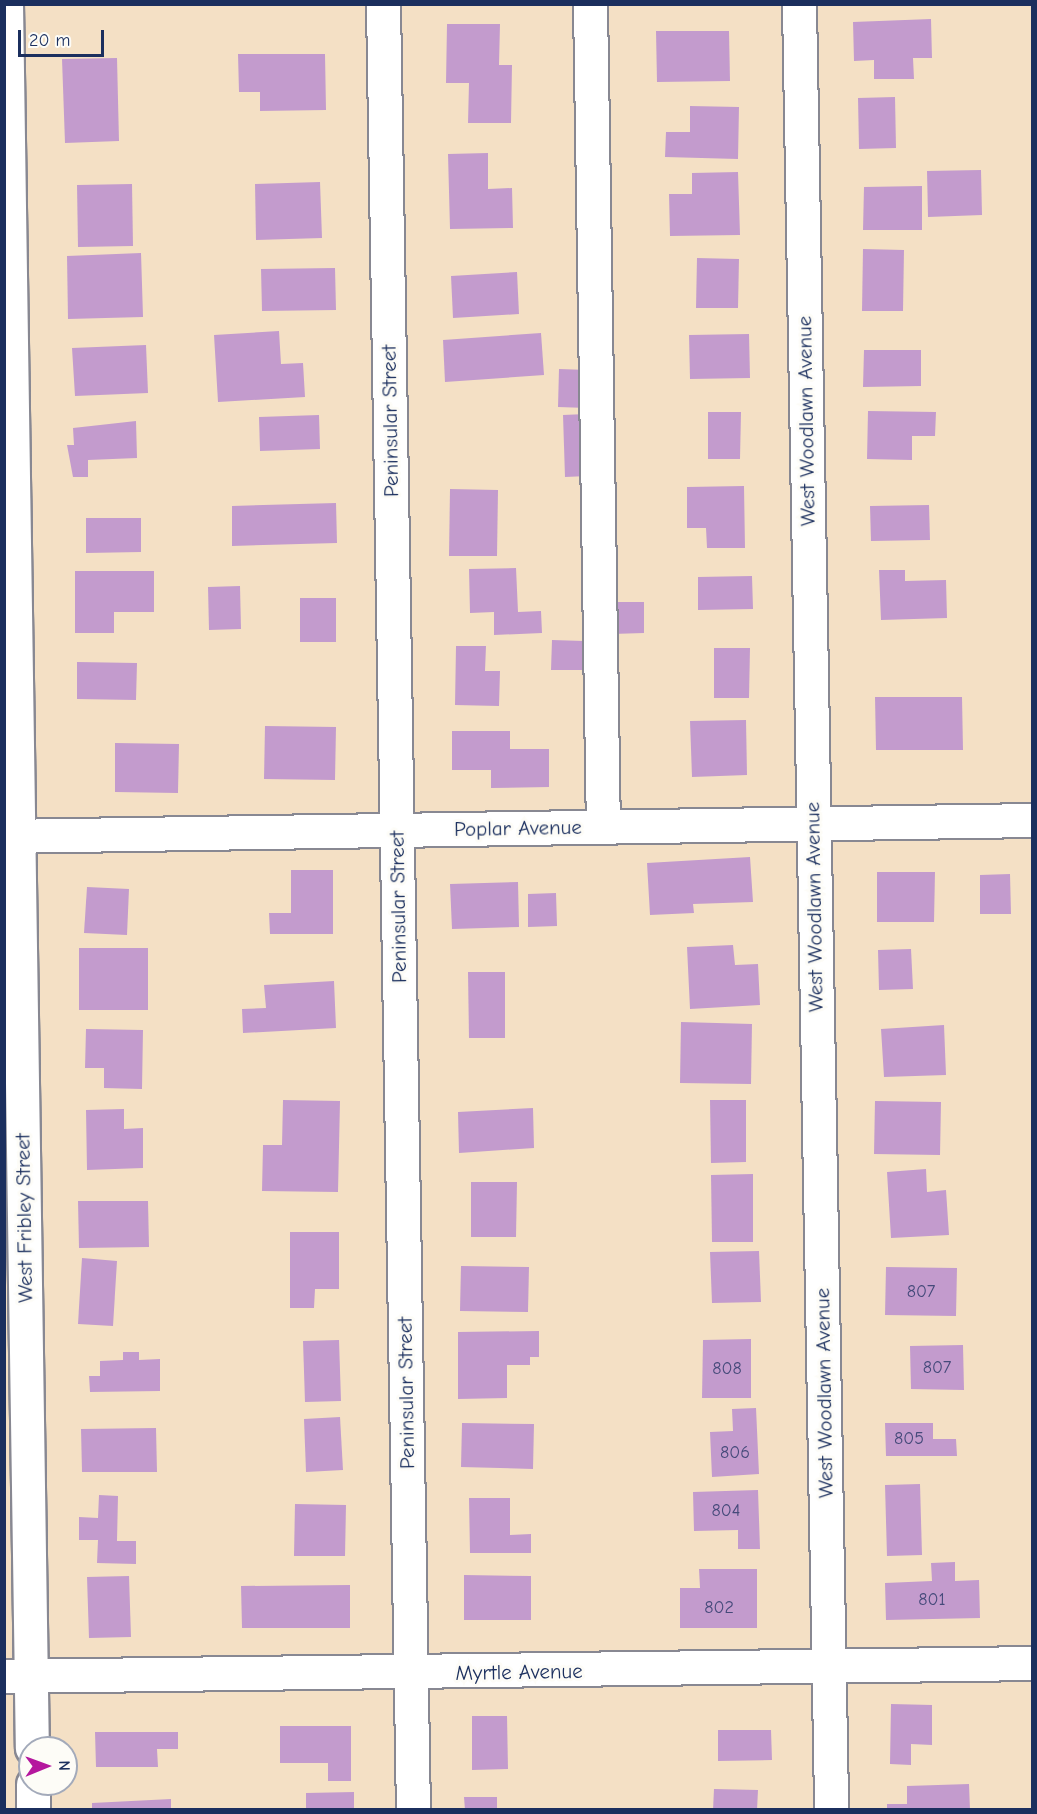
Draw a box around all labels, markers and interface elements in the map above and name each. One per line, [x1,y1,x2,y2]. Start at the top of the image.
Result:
scale bar [21,18,106,56]
text: 20 m [29,30,70,51]
street label: West Woodlawn Avenue [792,316,820,526]
street label: Peninsular Street [376,345,404,497]
street label: West Woodlawn Avenue [800,802,828,1012]
street label: Poplar Avenue [454,814,582,842]
street label: Peninsular Street [384,831,412,983]
street label: West Fribley Street [10,1133,38,1303]
house number: 807 [907,1281,935,1303]
street label: West Woodlawn Avenue [810,1288,838,1498]
street label: Peninsular Street [392,1317,420,1469]
house number: 807 [923,1357,951,1379]
house number: 808 [712,1358,742,1380]
house number: 805 [894,1428,924,1450]
house number: 806 [720,1442,750,1464]
house number: 804 [712,1500,740,1522]
house number: 801 [918,1589,946,1611]
house number: 802 [704,1597,734,1619]
street label: Myrtle Avenue [455,1658,583,1686]
north arrow [18,1736,78,1796]
text: N [55,1760,73,1771]

